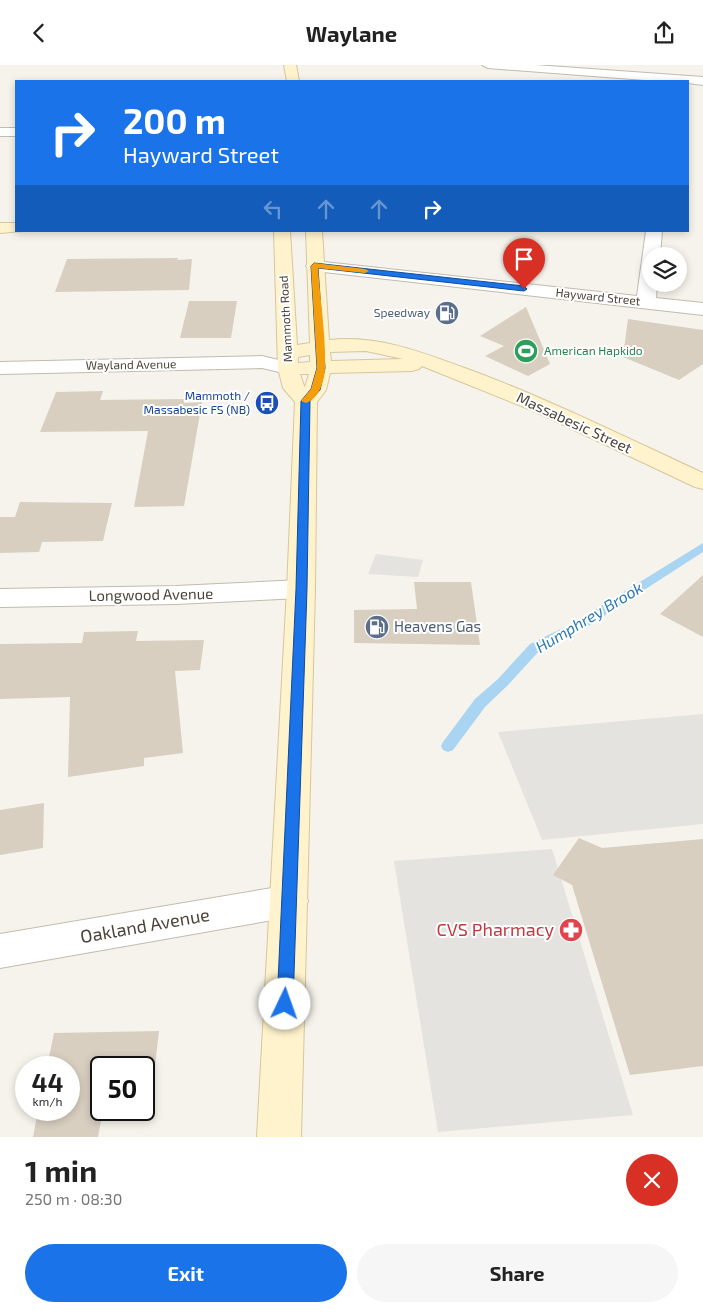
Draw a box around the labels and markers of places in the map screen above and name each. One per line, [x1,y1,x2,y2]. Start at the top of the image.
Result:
pin [503,238,545,289]
fuel station icon: Speedway [434,300,460,326]
place label: Speedway [374,305,431,319]
sports icon: American Hapkido [513,338,539,364]
place label: American Hapkido [544,343,643,357]
place label: Mammoth / Massabesic FS (NB) [144,388,250,416]
bus stop icon: Mammoth / Massabesic FS (NB) [254,390,280,416]
fuel station icon: Heavens Gas [364,614,390,640]
place label: Heavens Gas [394,617,481,635]
pharmacy icon: CVS Pharmacy [558,917,584,943]
place label: CVS Pharmacy [437,918,554,940]

